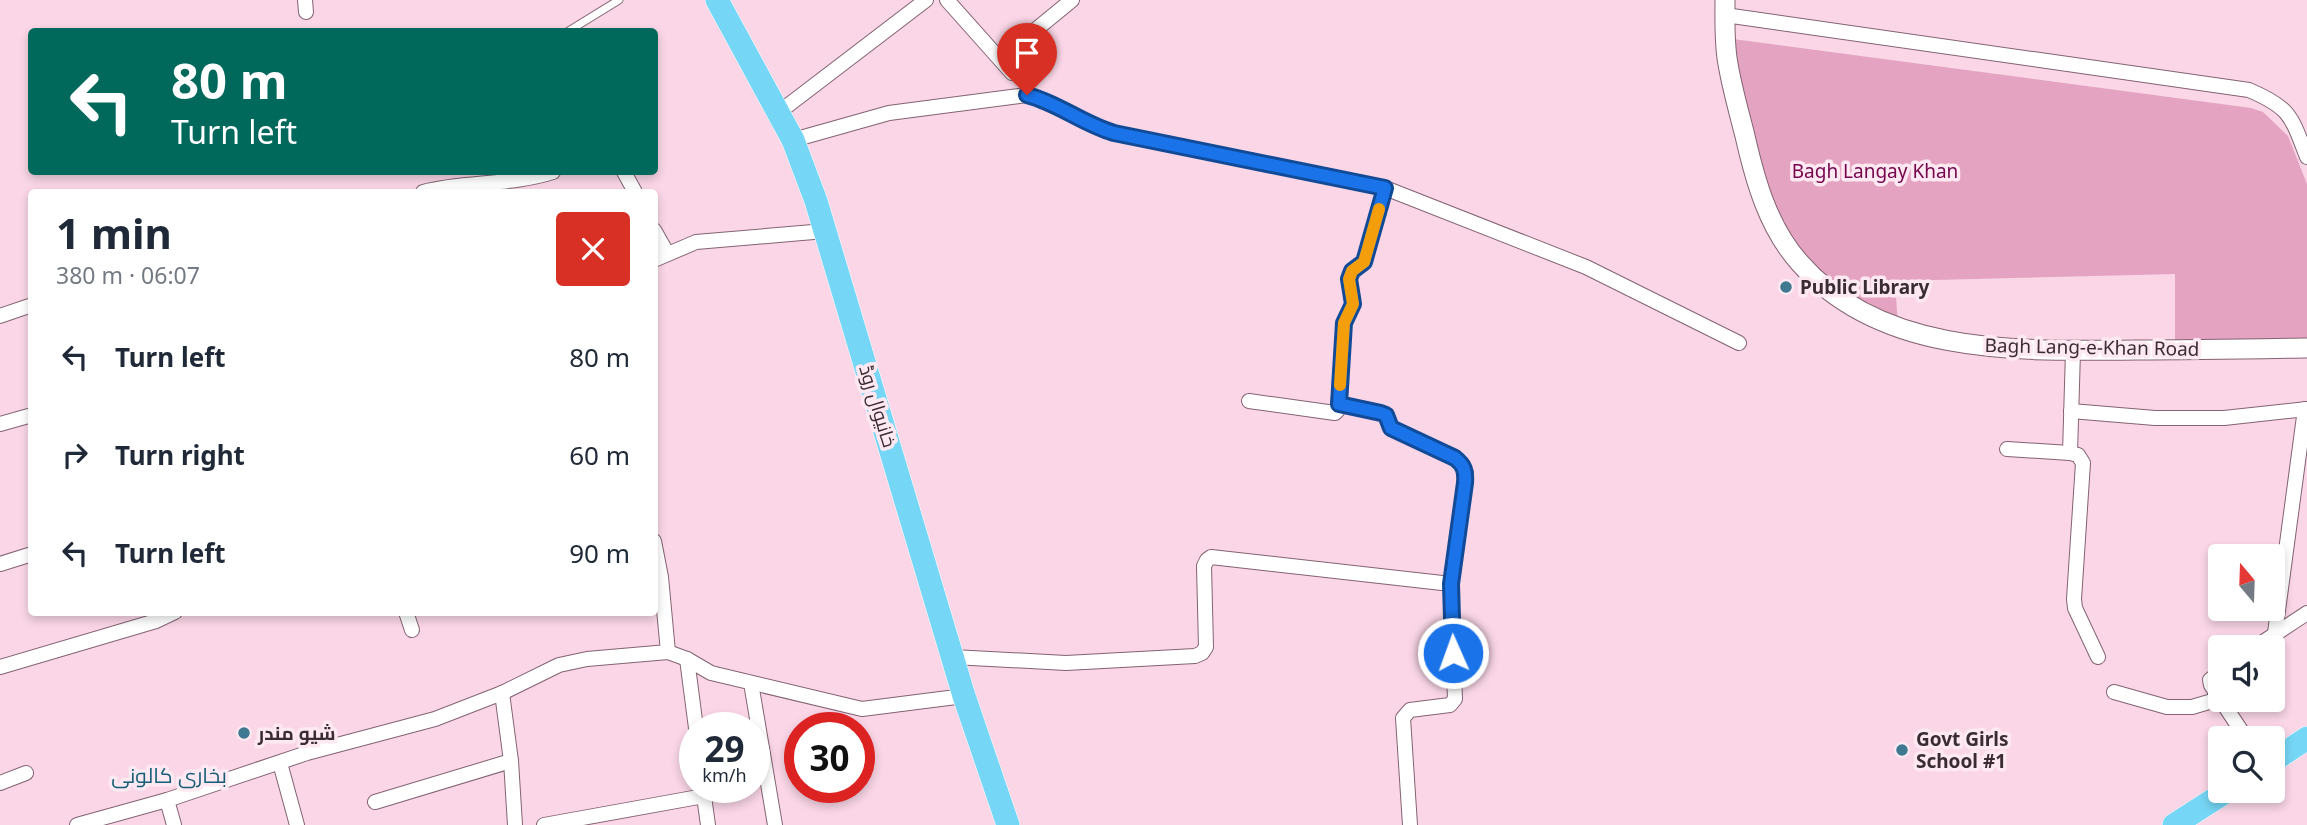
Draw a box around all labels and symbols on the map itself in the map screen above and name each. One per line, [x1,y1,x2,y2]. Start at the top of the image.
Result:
pin [997,23,1057,95]
park label: Bagh Langay Khan [1792,158,1958,184]
place label: Public Library [1800,274,1930,300]
marker: Public Library [1778,279,1794,295]
street label: Bagh Lang-e-Khan Road [1984,332,2200,362]
street label: خانیوال روڈ [853,362,903,450]
north arrow [2208,544,2286,621]
position arrow [1416,616,1490,690]
speed limit sign: 30 [784,712,875,803]
place label: شیو مندر [257,720,336,746]
marker: شیو مندر [236,725,252,741]
place label: Govt Girls School #1 [1916,726,2008,774]
marker: Govt Girls School #1 [1894,742,1910,758]
district label: بخاری کالونی [111,761,227,789]

